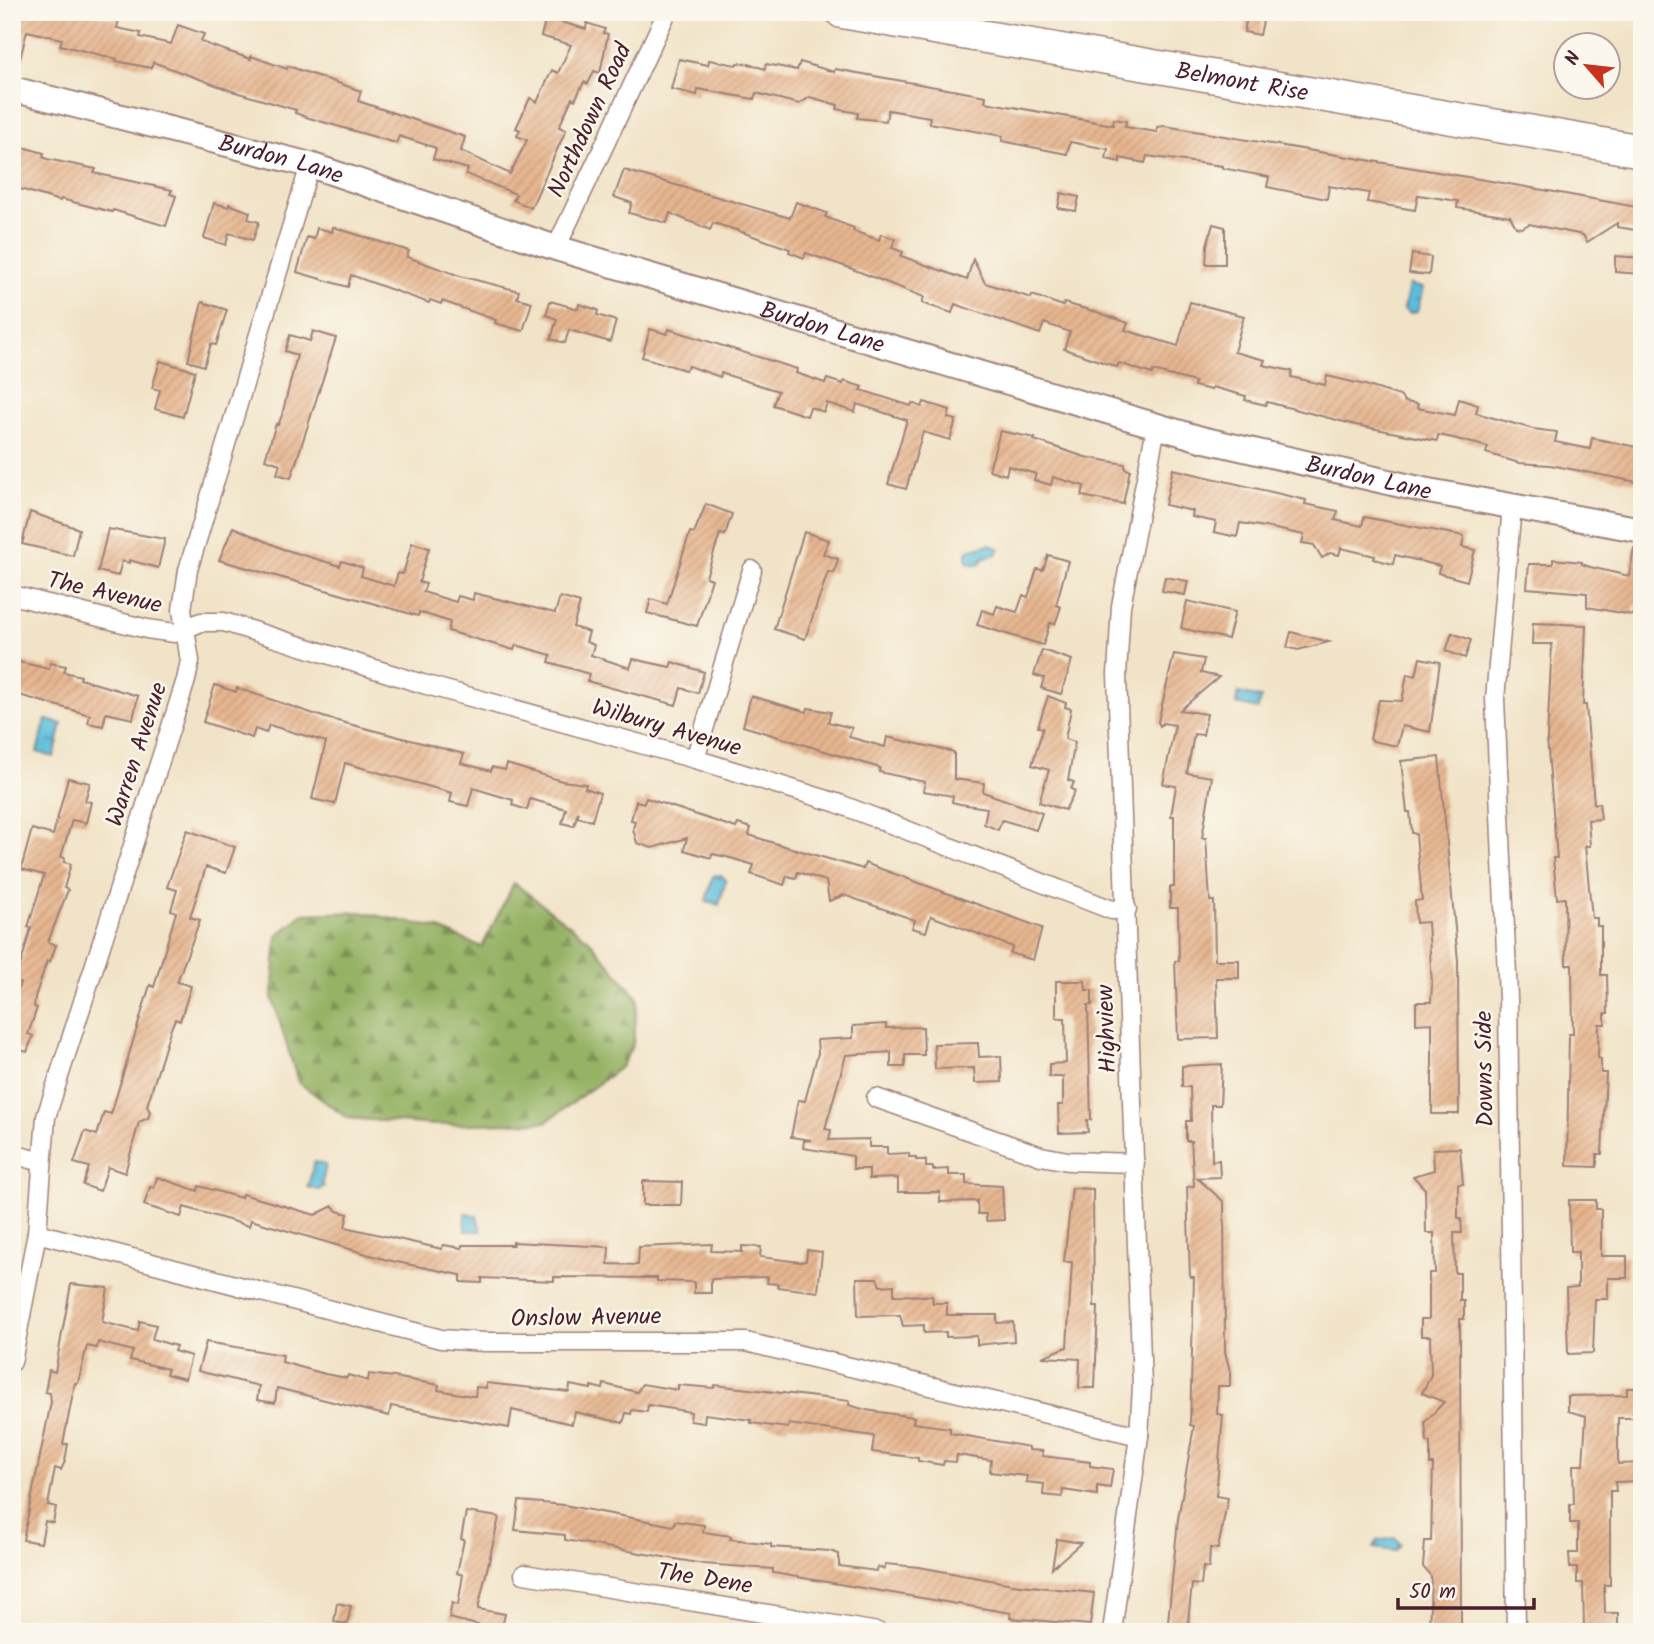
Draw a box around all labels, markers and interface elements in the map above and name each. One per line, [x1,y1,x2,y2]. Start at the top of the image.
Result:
north arrow [1552,32,1622,102]
street label: Northdown Road [537,36,644,204]
text: N [1558,47,1590,71]
street label: Belmont Rise [1172,52,1312,114]
street label: Burdon Lane [214,124,349,196]
street label: Burdon Lane [755,291,889,365]
street label: Burdon Lane [1302,446,1435,512]
street label: The Avenue [43,561,166,626]
street label: Warren Avenue [96,677,179,832]
street label: Wilbury Avenue [587,688,746,768]
street label: Highview [1086,983,1129,1074]
street label: Downs Side [1465,1010,1506,1128]
street label: Onslow Avenue [510,1298,662,1339]
street label: The Dene [654,1553,755,1606]
scale bar [1398,1567,1535,1611]
text: 50 m [1409,1576,1456,1609]

